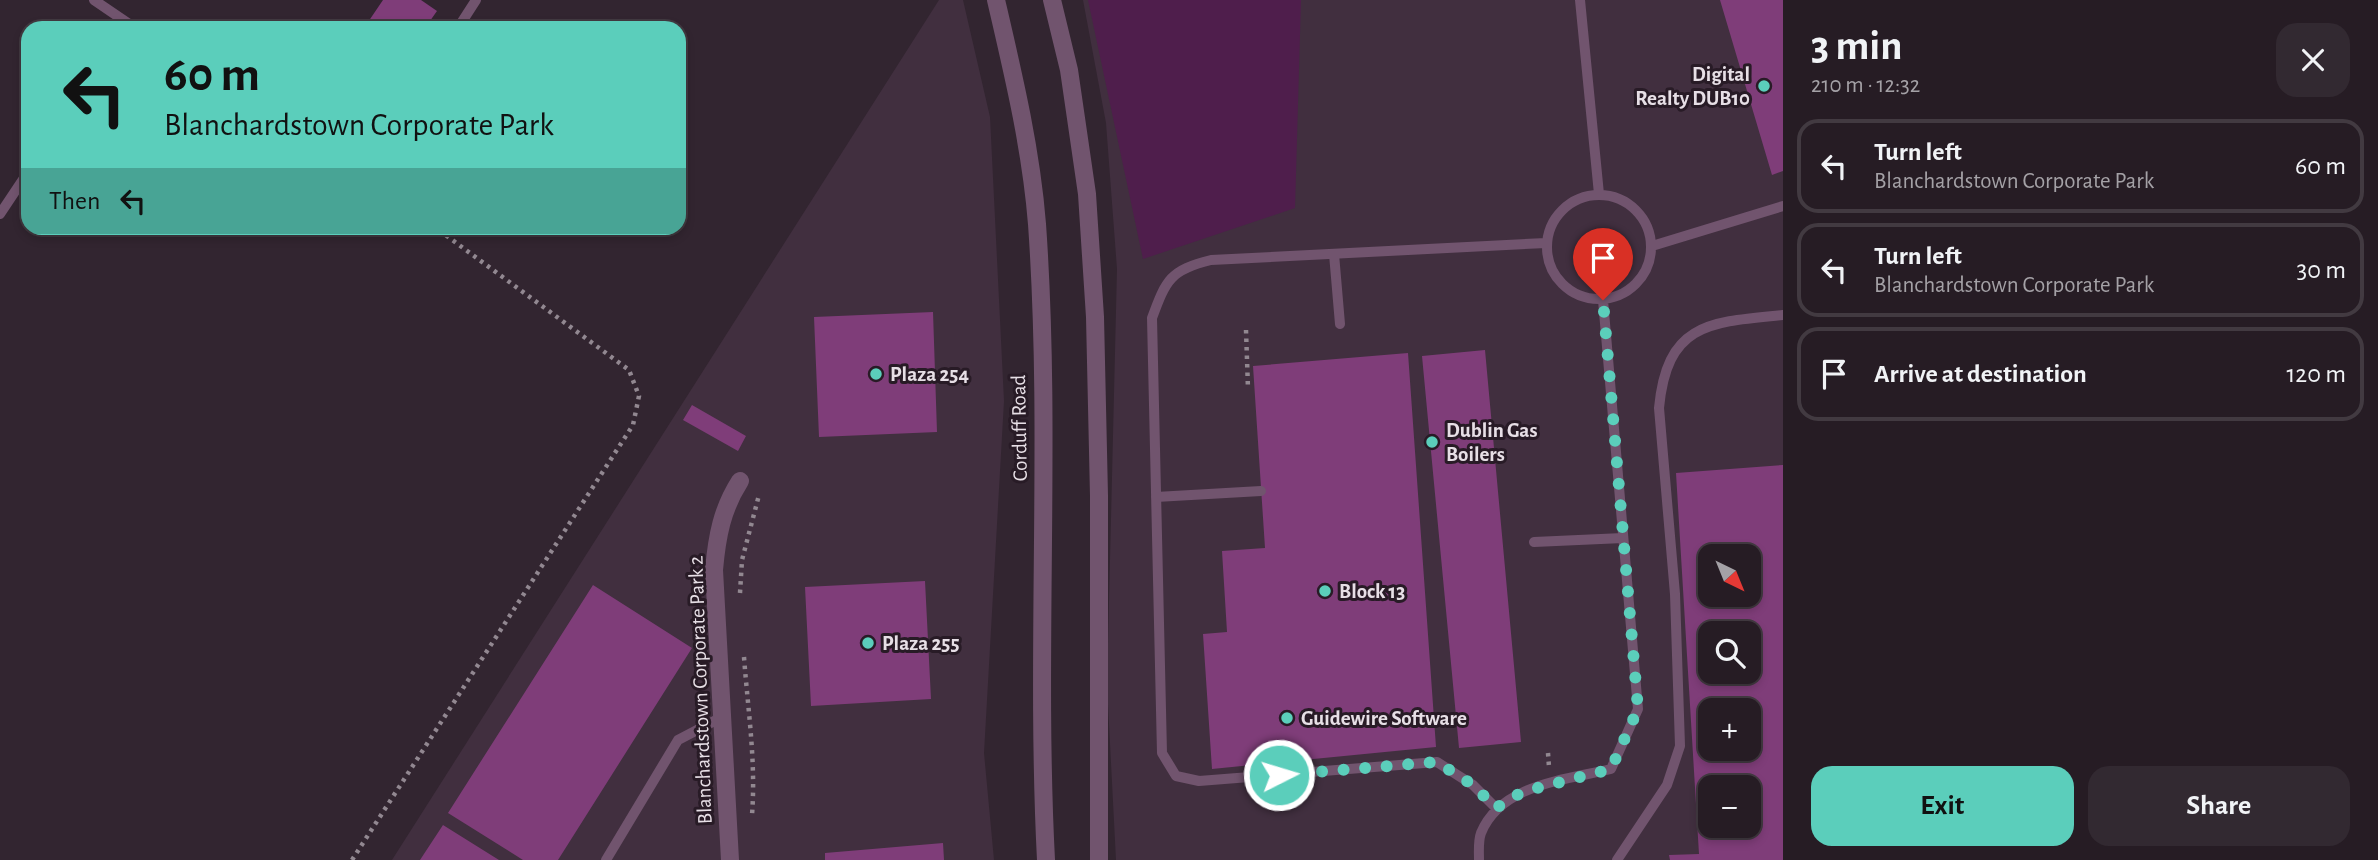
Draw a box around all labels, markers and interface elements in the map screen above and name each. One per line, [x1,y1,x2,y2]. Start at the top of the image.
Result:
button: close [2276,23,2350,97]
text: 3 min [1811,25,1903,67]
icon: left [49,49,140,140]
text: 60 m [164,51,260,100]
place label: Digital Realty DUB10 [1635,64,1750,109]
text: 210 m · 12:32 [1811,74,1920,97]
marker: Digital Realty DUB10 [1756,78,1772,94]
text: Blanchardstown Corporate Park [164,109,554,141]
text: Turn left [1874,139,1962,165]
icon: left [1815,147,1853,185]
text: 60 m [2295,153,2346,179]
text: Blanchardstown Corporate Park [1874,170,2154,193]
icon: left [114,182,152,220]
text: Then [49,188,100,214]
pin [1573,228,1633,300]
icon: arrive [1584,239,1622,277]
text: Turn left [1874,243,1962,269]
icon: left [1815,251,1853,289]
text: 30 m [2296,257,2346,283]
text: Blanchardstown Corporate Park [1874,274,2154,297]
icon: arrive [1815,355,1853,393]
text: Arrive at destination [1874,361,2087,387]
text: 120 m [2286,361,2346,387]
place label: Plaza 254 [890,364,969,385]
marker: Plaza 254 [868,366,884,382]
street label: Corduff Road [1008,374,1031,482]
place label: Dublin Gas Boilers [1446,420,1538,465]
marker: Dublin Gas Boilers [1424,434,1440,450]
north arrow [1698,544,1760,607]
map controls [1698,544,1761,838]
street label: Blanchardstown Corporate Park 2 [685,555,716,825]
place label: Block 13 [1339,581,1405,602]
marker: Block 13 [1317,583,1333,599]
button: search [1698,621,1761,684]
place label: Plaza 255 [882,633,959,654]
marker: Plaza 255 [860,635,876,651]
button: + [1698,698,1761,761]
place label: Guidewire Software [1301,708,1467,729]
marker: Guidewire Software [1279,710,1295,726]
position arrow [1242,738,1316,812]
button: Exit [1811,766,2074,846]
button: Share [2088,766,2350,846]
button: − [1698,775,1761,838]

